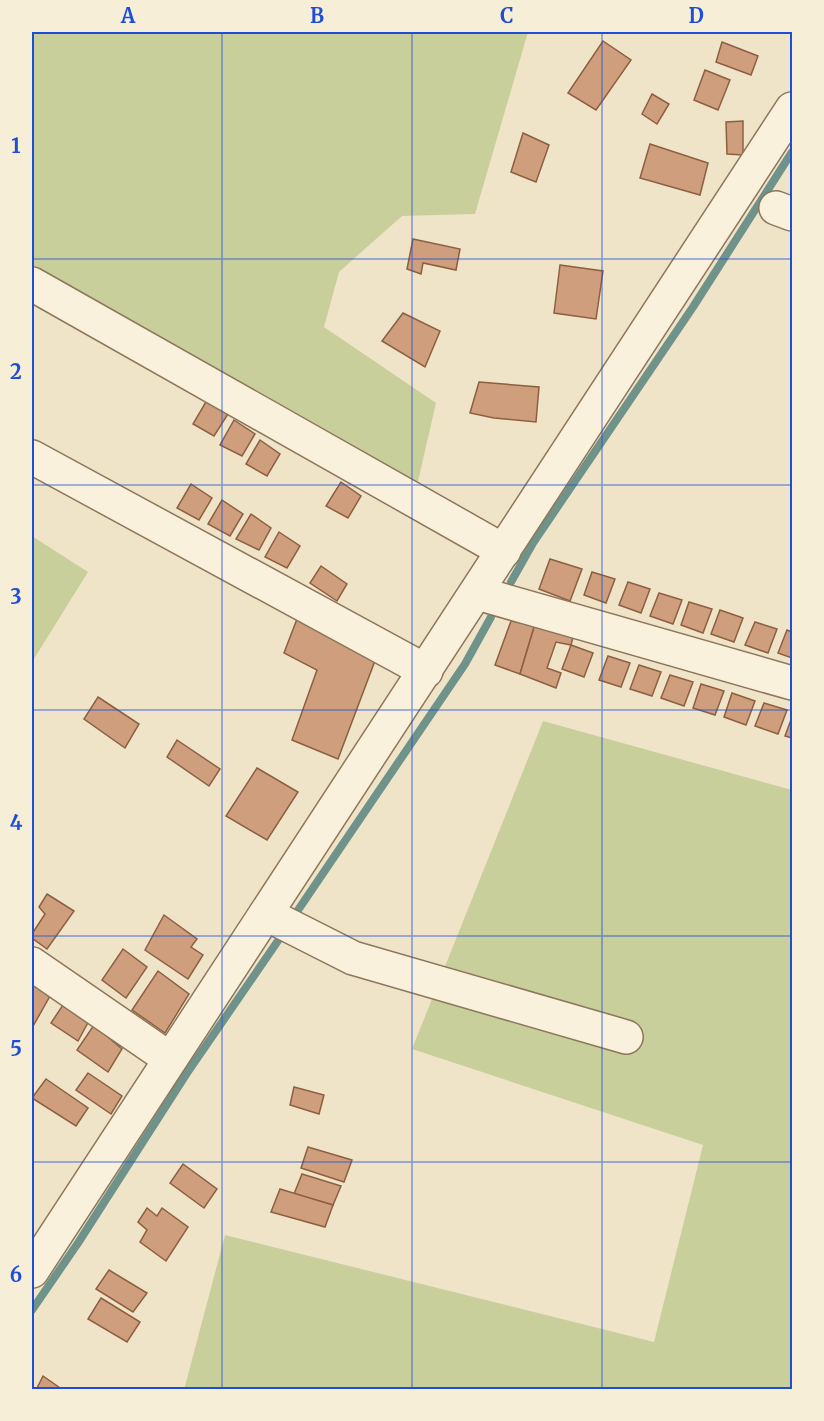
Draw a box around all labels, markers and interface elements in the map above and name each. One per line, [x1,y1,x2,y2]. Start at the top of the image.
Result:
text: A [120,3,136,28]
text: B [310,3,324,28]
text: C [500,3,514,28]
text: D [688,3,704,28]
text: 1 [11,133,21,158]
text: 2 [10,359,22,384]
text: 3 [10,584,22,609]
text: 4 [10,810,23,835]
text: 5 [10,1036,22,1061]
text: 6 [10,1262,22,1287]

